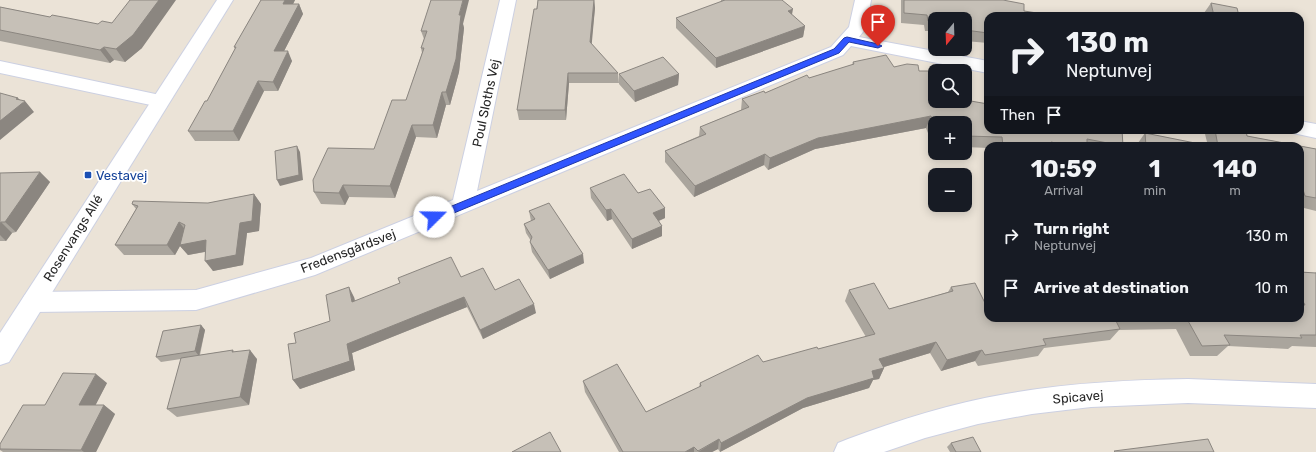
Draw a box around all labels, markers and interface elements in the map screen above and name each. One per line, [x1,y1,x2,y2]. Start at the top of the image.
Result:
pin [861,5,895,46]
icon: arrive [867,11,889,33]
north arrow [928,12,972,56]
map controls [928,12,972,212]
text: 130 m [1066,26,1149,59]
icon: right [1000,28,1052,80]
street label: Poul Sloths Vej [469,58,503,148]
text: Neptunvej [1066,60,1152,82]
button: search [928,64,972,108]
icon: arrive [1043,104,1065,126]
text: Then [1000,106,1035,124]
button: + [928,116,972,160]
text: 10:59 [1031,155,1097,183]
text: 1 [1149,155,1161,183]
text: 140 [1213,155,1257,183]
place label: Vestavej [96,168,147,183]
button: − [928,168,972,212]
marker: Vestavej [83,170,93,180]
text: Arrival [1044,183,1083,198]
text: min [1143,183,1166,198]
text: m [1229,183,1241,198]
street label: Rosenvangs Allé [40,192,106,284]
position arrow [413,196,455,238]
text: Turn right [1034,220,1109,238]
icon: right [1000,225,1022,247]
street label: Fredensgårdsvej [298,226,398,277]
text: 130 m [1246,227,1288,245]
text: Neptunvej [1034,238,1096,253]
icon: arrive [1000,277,1022,299]
text: Arrive at destination [1034,279,1189,297]
text: 10 m [1255,279,1288,297]
street label: Spicavej [1052,387,1104,407]

